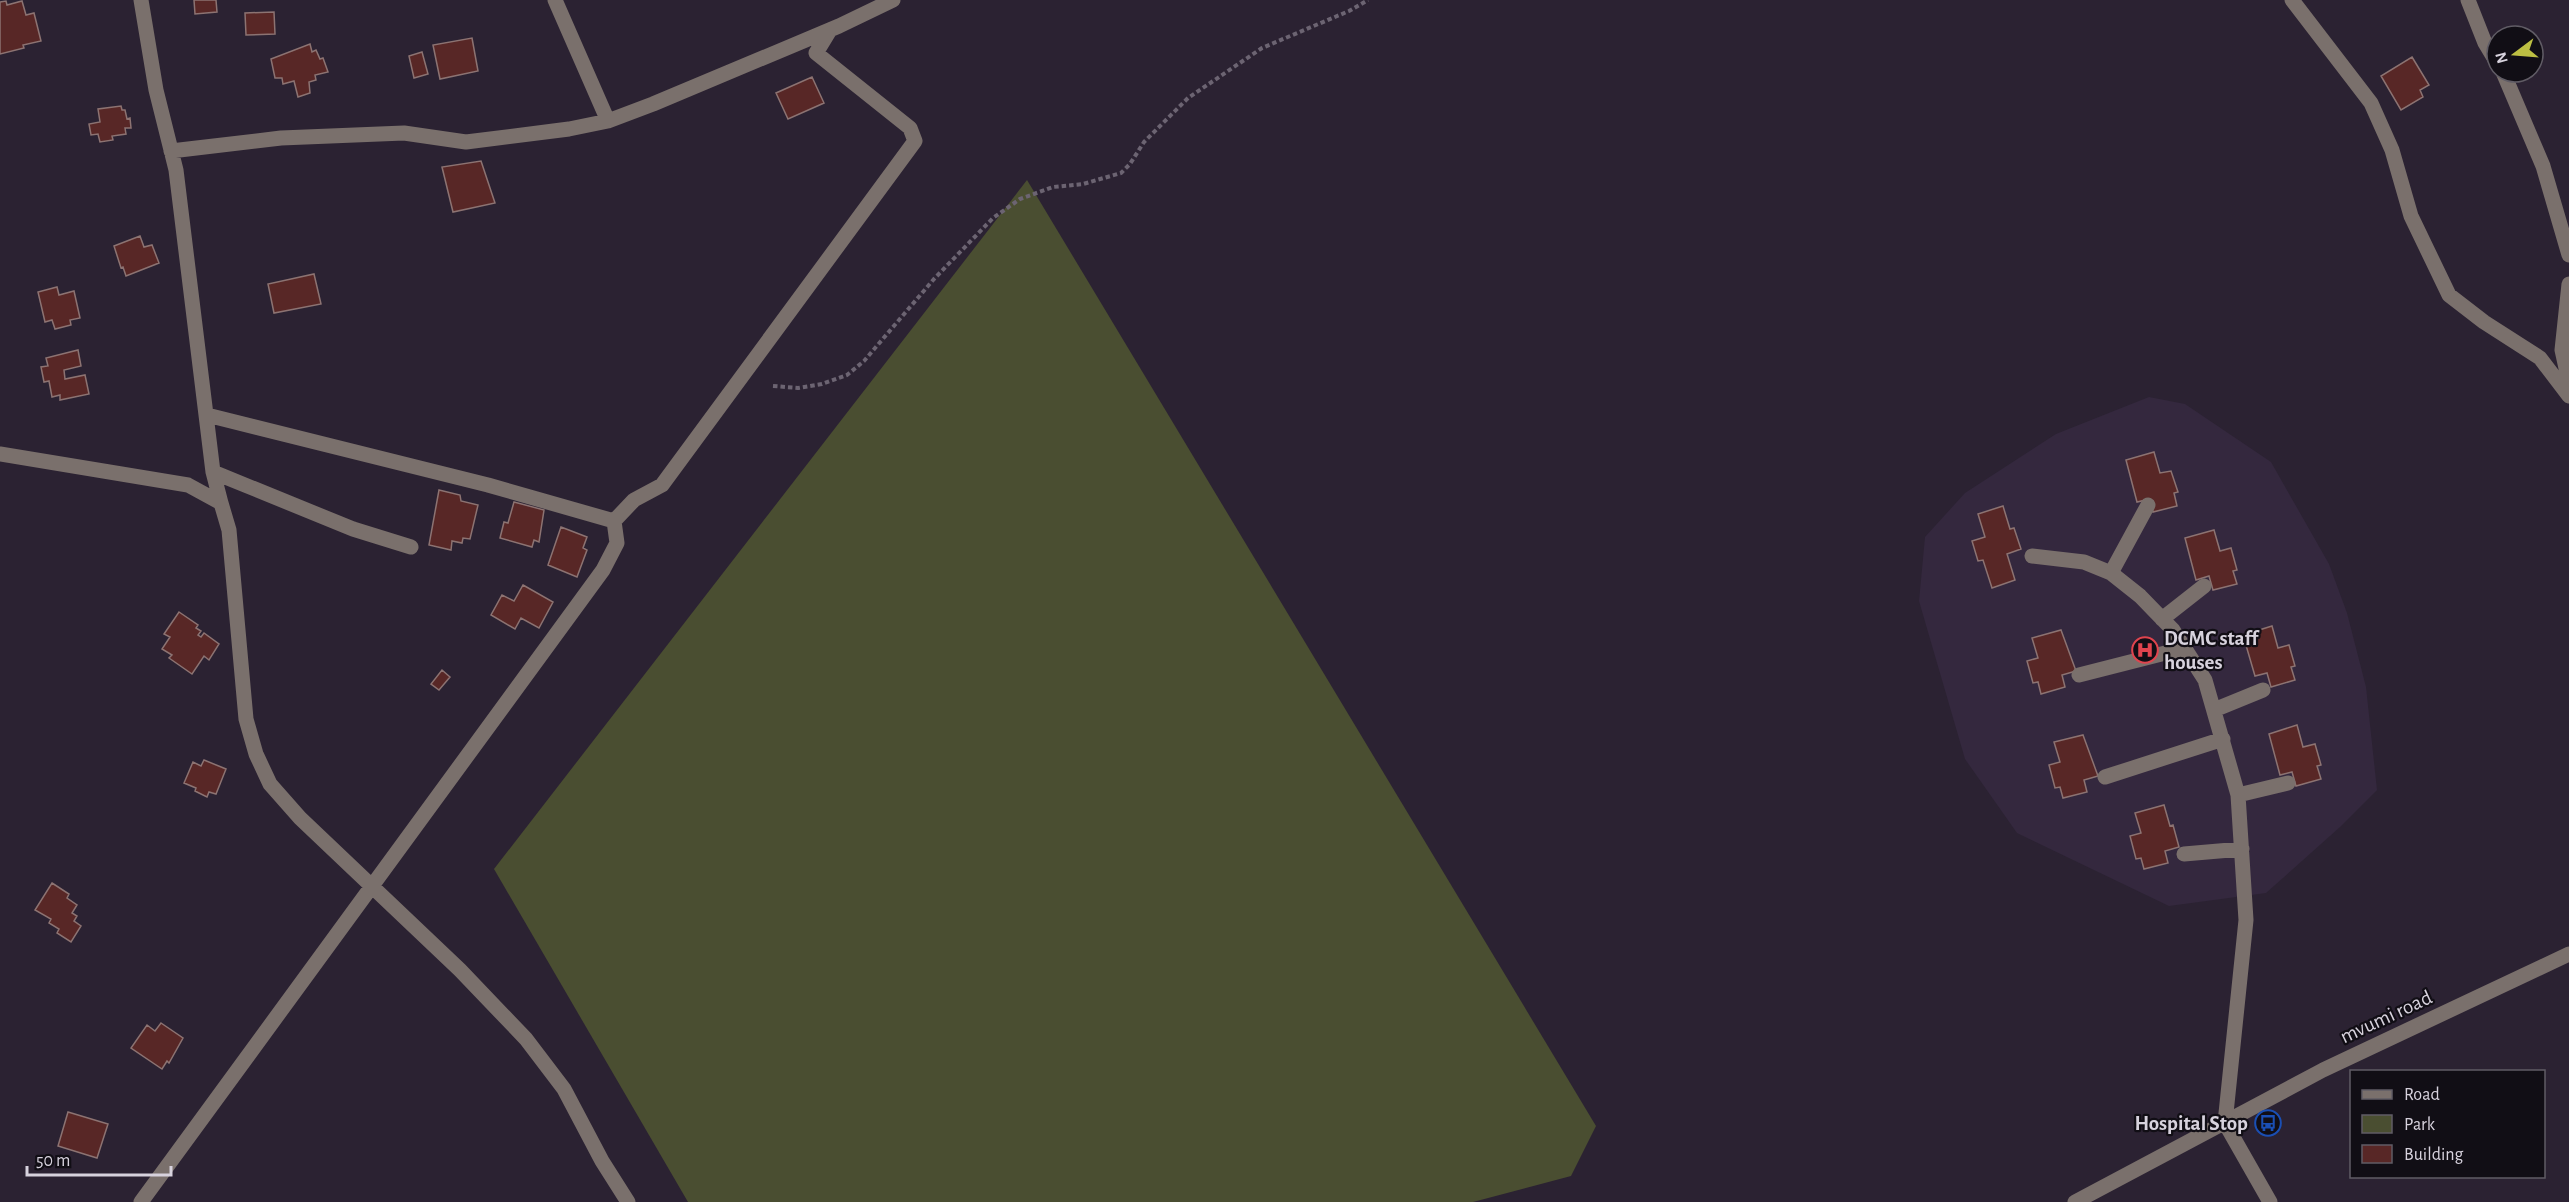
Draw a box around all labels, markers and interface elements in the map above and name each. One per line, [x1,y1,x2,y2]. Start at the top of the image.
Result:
north arrow [2485,24,2545,84]
text: N [2492,50,2511,65]
place label: DCMC staff houses [2164,628,2260,673]
hospital icon: DCMC staff houses [2130,635,2160,665]
street label: mvumi road [2337,987,2435,1047]
legend [2350,1070,2545,1178]
text: Road [2404,1086,2440,1104]
bus stop icon: Hospital Stop [2253,1108,2283,1138]
place label: Hospital Stop [2134,1113,2248,1134]
text: Park [2404,1116,2436,1134]
scale bar [27,1139,171,1177]
text: Building [2404,1146,2464,1164]
text: 50 m [36,1152,70,1170]

